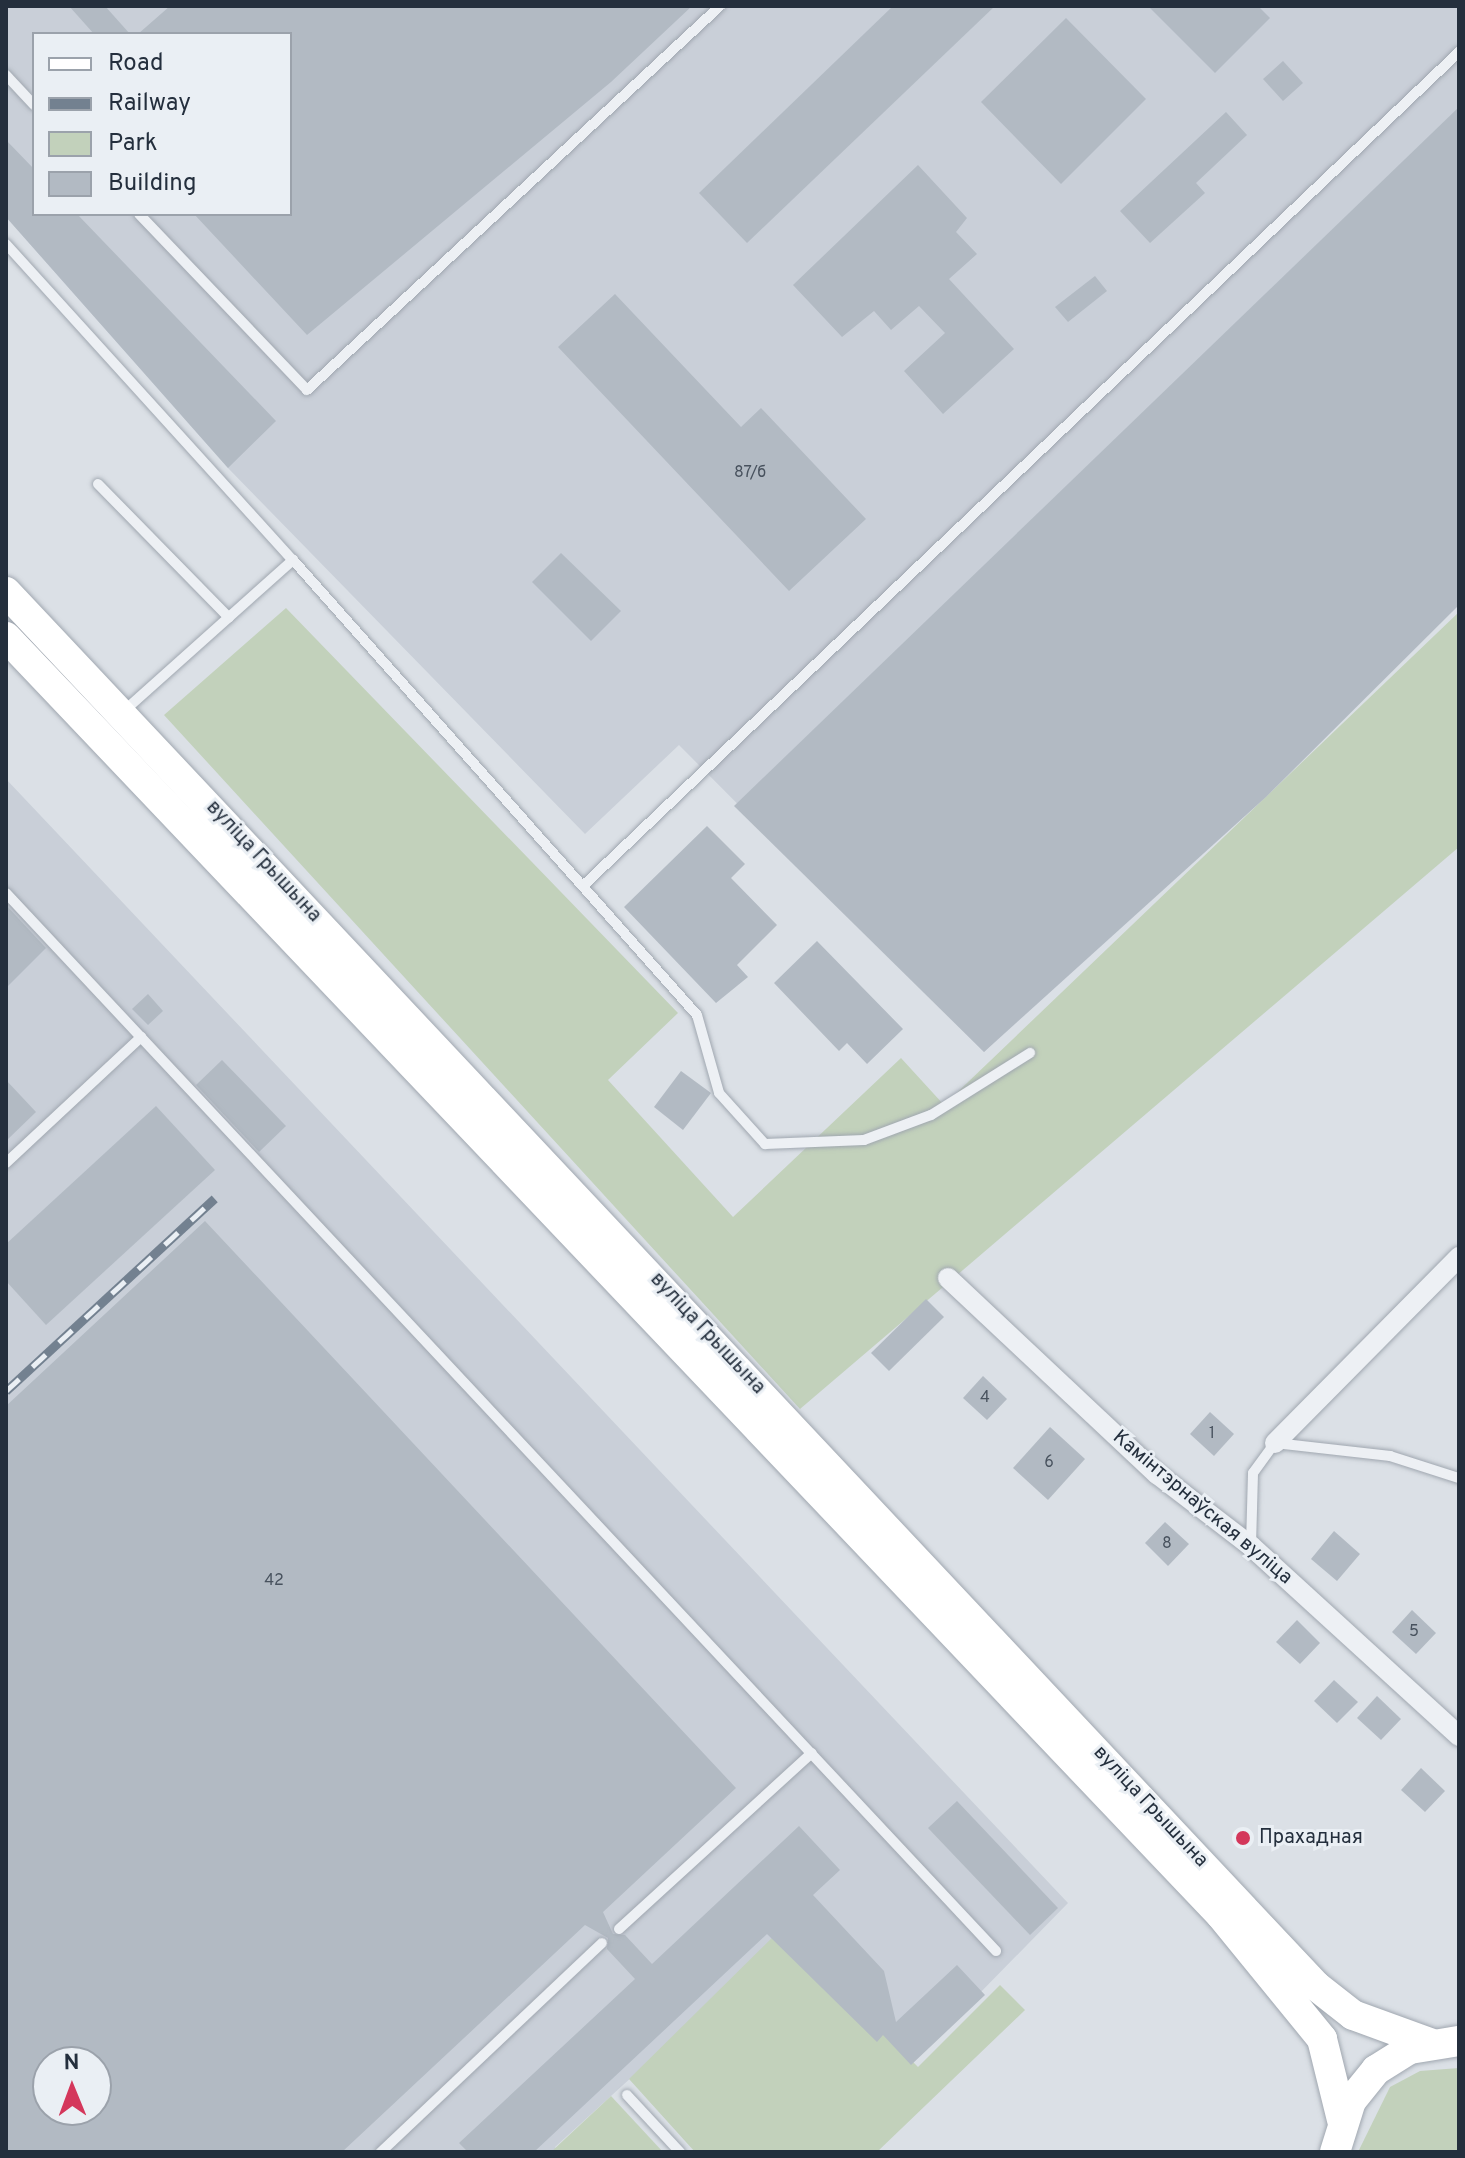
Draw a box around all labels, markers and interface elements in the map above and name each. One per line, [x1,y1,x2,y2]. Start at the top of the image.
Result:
legend [32,32,292,216]
text: Road [108,49,164,79]
text: Railway [108,89,191,119]
text: Park [108,129,158,159]
text: Building [108,169,197,199]
house number: 87/б [734,463,766,483]
street label: вуліца Грышына [200,796,326,928]
street label: вуліца Грышына [644,1268,770,1400]
house number: 4 [980,1388,990,1408]
house number: 1 [1209,1424,1215,1444]
street label: Камінтэрнаўская вуліца [1107,1426,1297,1590]
house number: 6 [1044,1453,1054,1473]
house number: 8 [1162,1534,1172,1554]
house number: 42 [264,1571,284,1591]
house number: 5 [1409,1622,1419,1642]
street label: вуліца Грышына [1087,1741,1213,1873]
place label: Прахадная [1259,1826,1363,1850]
marker: Прахадная [1234,1829,1252,1847]
north arrow [32,2046,112,2126]
text: N [63,2050,80,2077]

